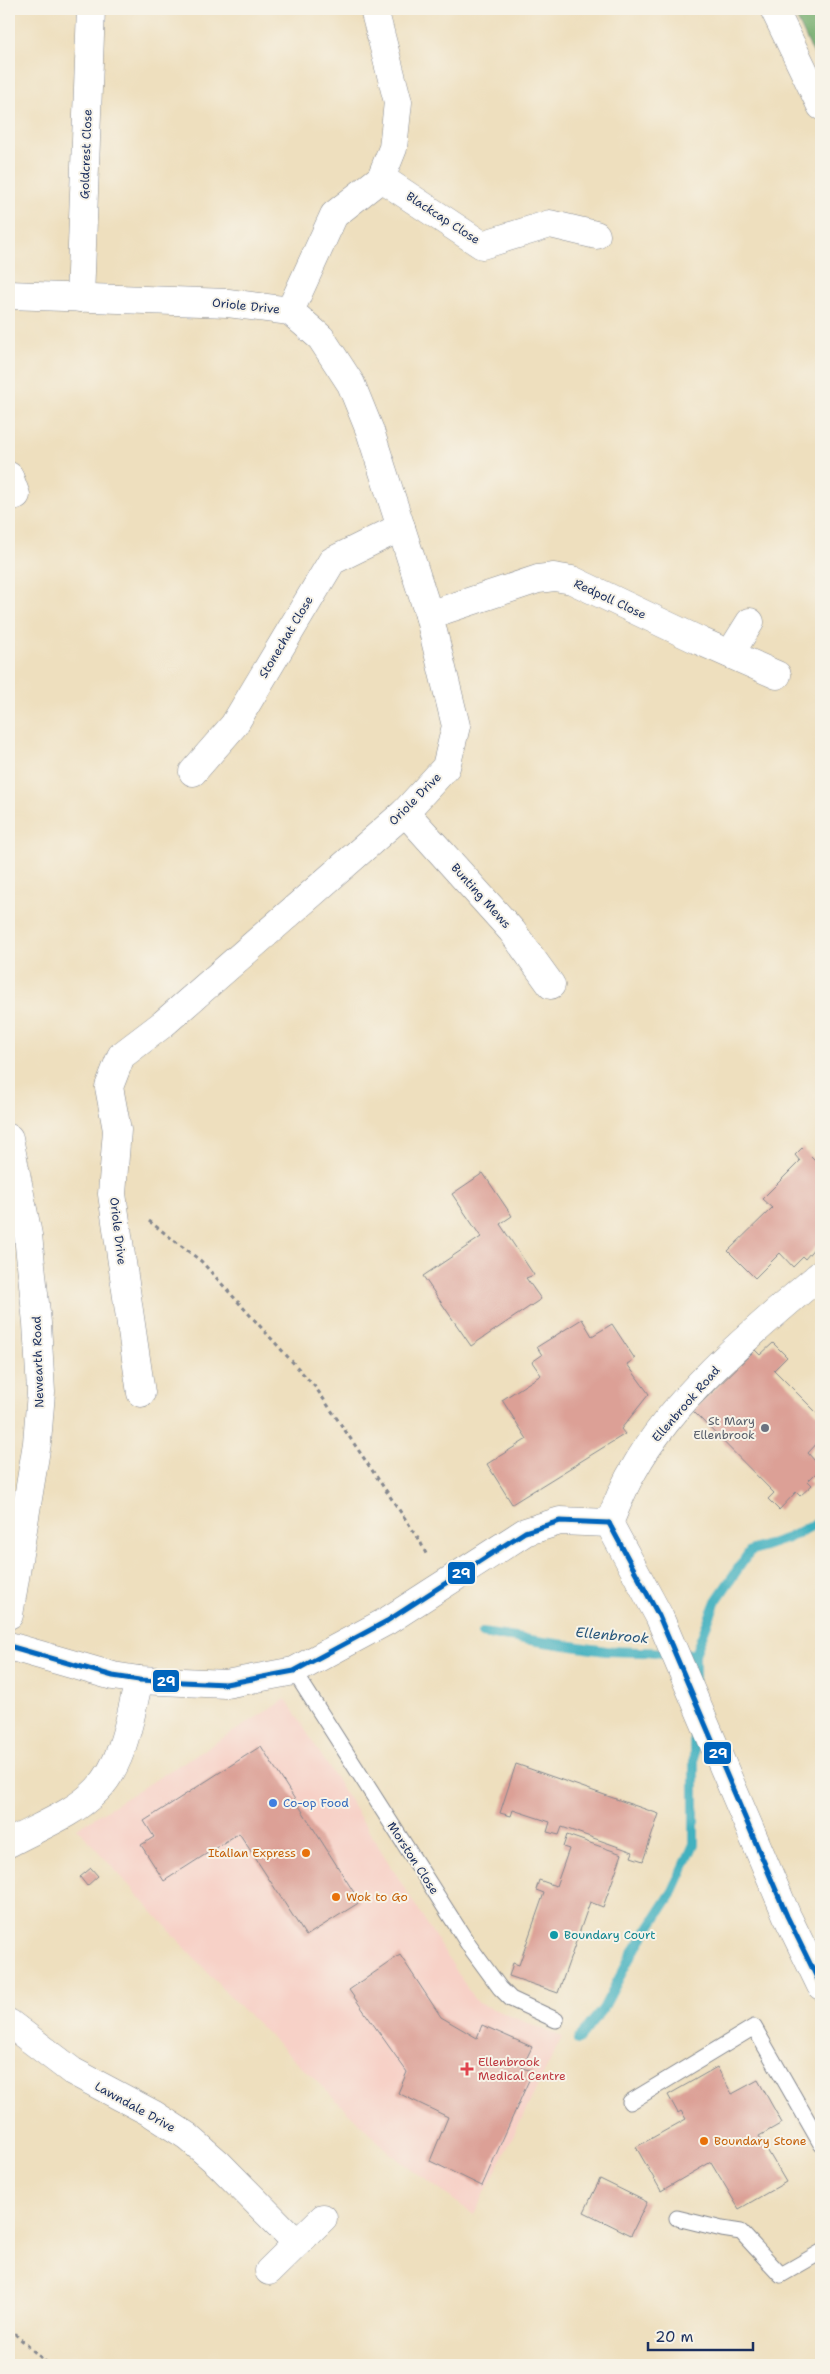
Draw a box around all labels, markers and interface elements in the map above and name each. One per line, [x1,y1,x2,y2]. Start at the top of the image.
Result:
street label: Goldcrest Close [76,108,96,199]
street label: Blackcap Close [403,188,483,248]
street label: Oriole Drive [211,294,281,318]
street label: Redpoll Close [571,575,649,623]
street label: Stonechat Close [255,593,317,681]
street label: Oriole Drive [385,769,445,829]
street label: Bunting Mews [448,860,515,932]
street label: Oriole Drive [106,1196,130,1266]
street label: Newearth Road [28,1315,48,1408]
street label: Ellenbrook Road [648,1362,724,1445]
place label: St Mary Ellenbrook [693,1413,755,1443]
marker: St Mary Ellenbrook [759,1422,771,1434]
line badge: 29 [447,1561,476,1585]
text: 29 [451,1564,471,1582]
water label: Ellenbrook [575,1623,649,1647]
line badge: 29 [152,1669,180,1693]
text: 29 [156,1672,176,1690]
line badge: 29 [703,1741,732,1765]
text: 29 [708,1744,728,1762]
place label: Co-op Food [283,1795,349,1811]
marker: Co-op Food [267,1797,279,1809]
street label: Morston Close [384,1819,443,1898]
place label: Italian Express [208,1845,296,1861]
marker: Italian Express [300,1847,312,1859]
place label: Wok to Go [346,1889,408,1905]
marker: Wok to Go [330,1891,342,1903]
place label: Boundary Court [564,1927,655,1943]
marker: Boundary Court [548,1929,560,1941]
place label: Ellenbrook Medical Centre [478,2054,566,2084]
marker: Ellenbrook Medical Centre [460,2062,474,2076]
street label: Lawndale Drive [92,2078,178,2136]
place label: Boundary Stone [714,2133,807,2149]
marker: Boundary Stone [698,2135,710,2147]
scale bar [648,2319,752,2351]
text: 20 m [655,2327,694,2347]

